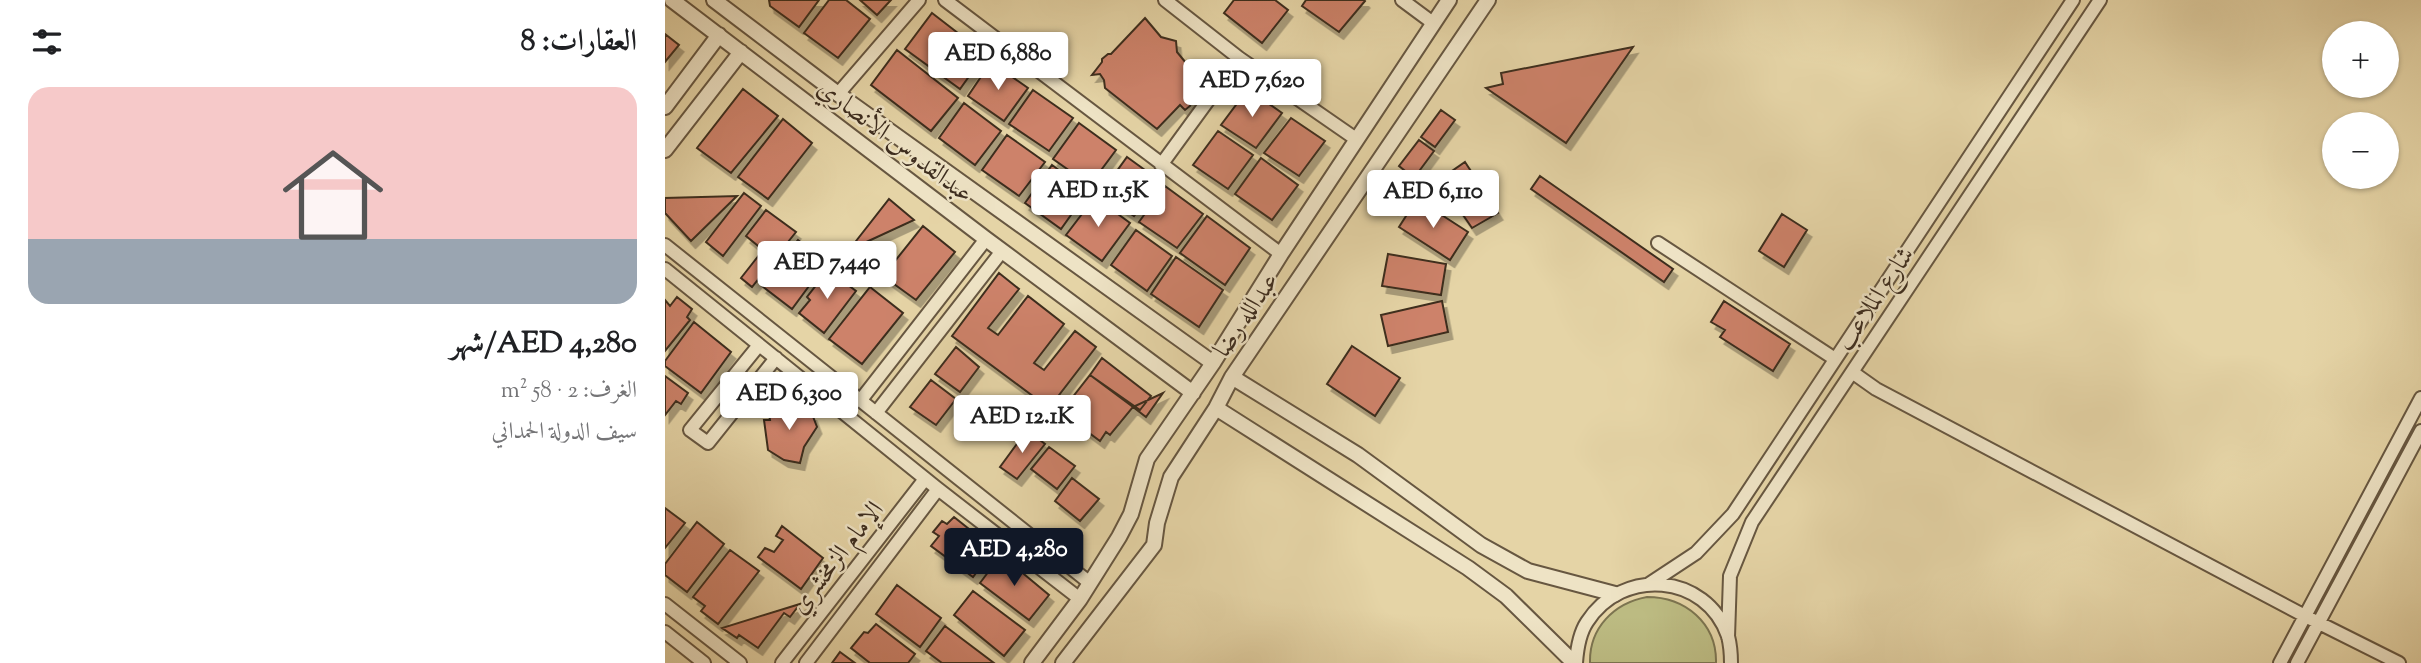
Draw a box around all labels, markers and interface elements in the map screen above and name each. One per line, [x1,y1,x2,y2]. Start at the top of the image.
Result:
text: العقارات: 8 [521,21,637,64]
map controls [2322,21,2399,189]
button: + [2322,21,2399,98]
icon: filters [28,23,66,61]
pin: AED 6,880 [918,32,1078,92]
text: AED 6,880 [944,38,1052,71]
pin: AED 7,620 [1172,60,1332,119]
text: AED 7,620 [1199,65,1305,98]
street label: عبدالقدوس الأنصاري [809,69,982,213]
button: − [2322,112,2399,189]
icon: home [270,132,396,258]
pin: AED 11.5K [1018,170,1178,229]
pin: AED 6,110 [1353,170,1513,230]
text: AED 11.5K [1047,175,1149,208]
text: AED 6,110 [1383,176,1483,209]
street label: شارع الملاعب [1827,240,1925,360]
pin: AED 7,440 [747,242,907,301]
text: AED 7,440 [773,247,881,280]
street label: عبدالله رضا [1205,265,1289,365]
text: AED 4,280/شهر [450,323,637,366]
pin: AED 6,300 [709,372,869,432]
text: الغرف: 2 · 58 m² [501,375,637,408]
text: AED 6,300 [736,378,842,411]
pin: AED 12.1K [942,396,1102,455]
text: AED 12.1K [970,401,1074,434]
text: سيف الدولة الحمداني [492,416,637,449]
street label: الإمام الزمخشري [782,494,895,624]
pin: AED 4,280 [934,528,1094,588]
text: AED 4,280 [960,534,1068,567]

